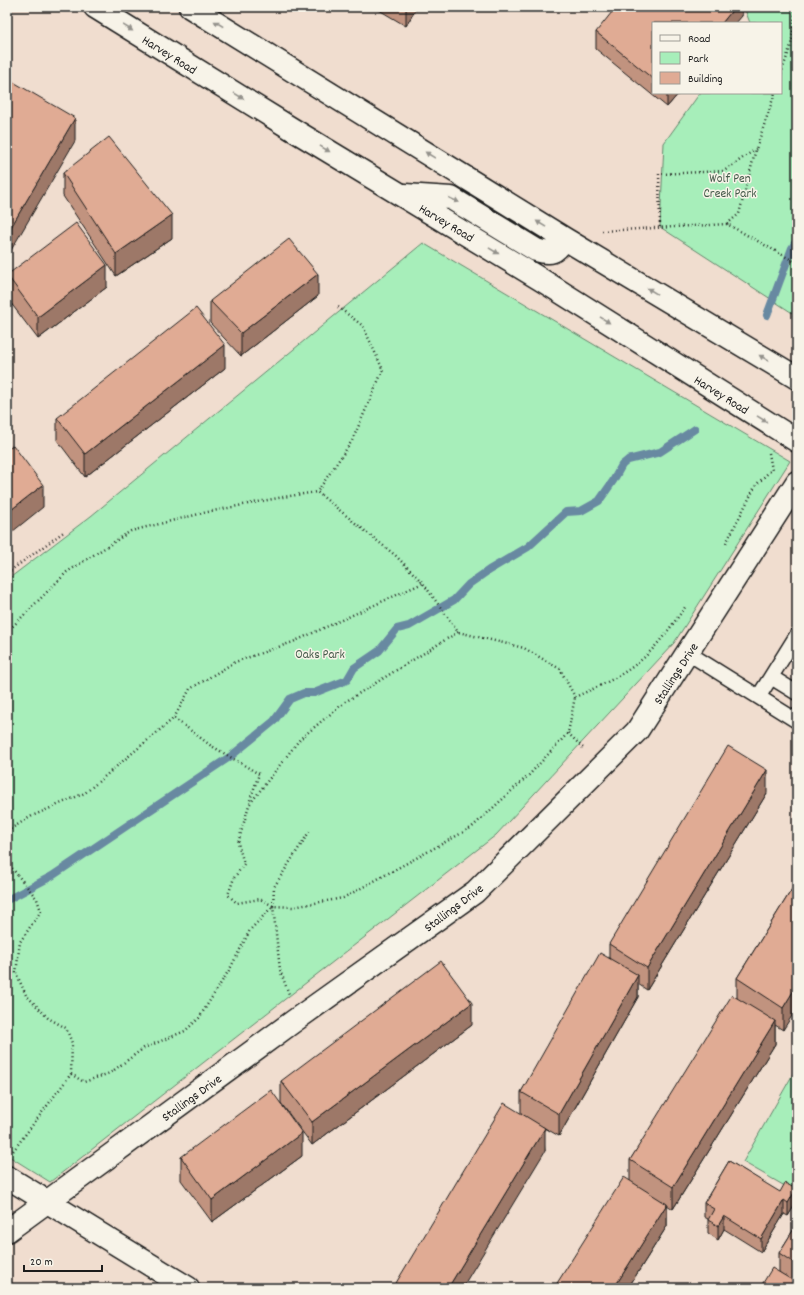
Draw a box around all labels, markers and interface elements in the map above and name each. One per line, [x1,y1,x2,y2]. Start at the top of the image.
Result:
one-way arrow [213,21,225,28]
legend [652,22,782,94]
one-way arrow [122,24,134,31]
text: Road [688,31,710,48]
street label: Harvey Road [138,32,200,80]
text: Park [688,51,709,68]
text: Building [688,71,723,88]
one-way arrow [233,92,244,100]
one-way arrow [319,146,331,153]
one-way arrow [425,152,436,159]
park label: Wolf Pen Creek Park [703,170,757,204]
one-way arrow [448,198,460,204]
street label: Harvey Road [415,200,477,248]
one-way arrow [536,220,546,228]
one-way arrow [488,248,500,255]
one-way arrow [646,288,658,295]
one-way arrow [600,316,610,324]
one-way arrow [758,355,770,362]
street label: Harvey Road [690,372,752,420]
one-way arrow [757,415,767,423]
street label: Stallings Drive [650,639,704,709]
park label: Oaks Park [295,646,345,665]
street label: Stallings Drive [421,880,489,938]
street label: Stallings Drive [158,1070,227,1127]
scale bar [24,1247,102,1273]
text: 20 m [30,1254,53,1271]

